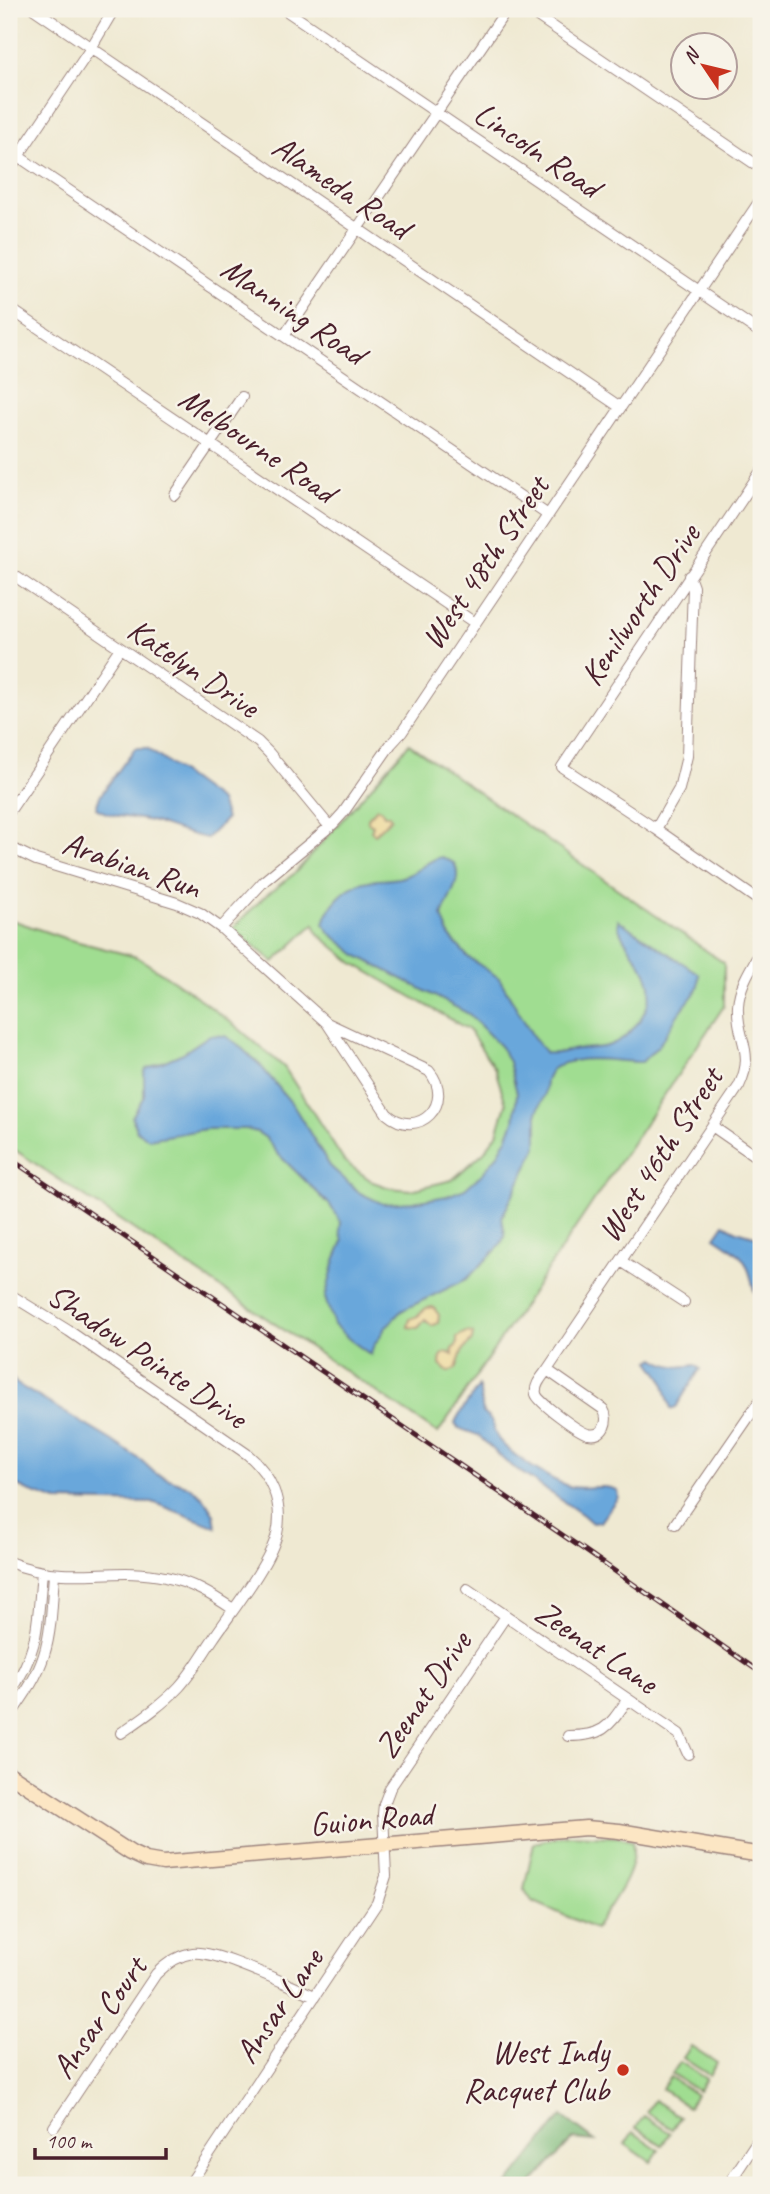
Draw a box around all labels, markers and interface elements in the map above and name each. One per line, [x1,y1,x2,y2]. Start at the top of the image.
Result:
north arrow [668,32,738,102]
text: N [678,42,706,69]
street label: Lincoln Road [466,92,613,210]
street label: Alameda Road [265,125,423,251]
street label: Manning Road [213,247,378,377]
street label: Melbourne Road [171,377,348,515]
street label: West 48th Street [412,465,560,657]
street label: Kenilworth Drive [570,514,711,693]
street label: Katelyn Drive [120,609,269,728]
street label: Arabian Run [57,822,207,908]
street label: West 46th Street [588,1057,734,1250]
street label: Shadow Pointe Drive [40,1274,257,1439]
street label: Zeenat Lane [527,1591,668,1704]
street label: Zeenat Drive [365,1621,482,1766]
street label: Guion Road [308,1792,439,1845]
street label: Ansar Lane [225,1938,334,2071]
street label: Ansar Court [42,1946,158,2086]
place label: West Indy Racquet Club [463,2031,612,2111]
marker: West Indy Racquet Club [615,2062,631,2078]
scale bar [35,2117,166,2161]
text: 100 m [46,2128,93,2154]

